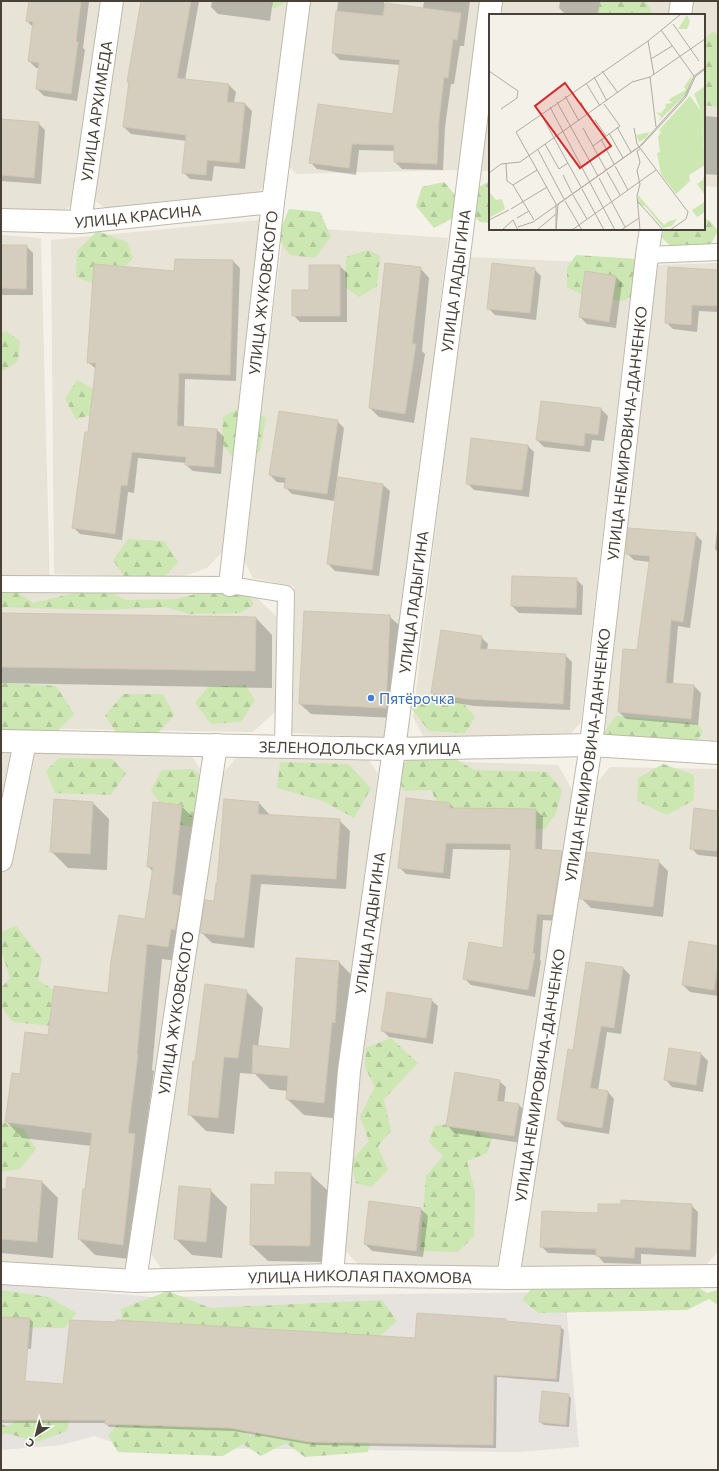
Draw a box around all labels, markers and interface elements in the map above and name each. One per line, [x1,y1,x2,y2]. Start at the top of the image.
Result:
inset map [489,14,705,230]
street label: УЛИЦА АРХИМЕДА [77,39,115,183]
street label: УЛИЦА КРАСИНА [74,200,202,231]
street label: УЛИЦА ЛАДЫГИНА [437,208,474,354]
street label: УЛИЦА ЖУКОВСКОГО [245,210,281,376]
street label: УЛИЦА НЕМИРОВИЧА-ДАНЧЕНКО [603,305,650,562]
street label: УЛИЦА ЛАДЫГИНА [395,529,432,675]
street label: УЛИЦА НЕМИРОВИЧА-ДАНЧЕНКО [561,627,613,883]
place label: Пятёрочка [379,689,454,707]
marker: Пятёрочка [366,693,376,703]
street label: ЗЕЛЕНОДОЛЬСКАЯ УЛИЦА [259,737,461,758]
street label: УЛИЦА ЛАДЫГИНА [351,850,389,996]
street label: УЛИЦА ЖУКОВСКОГО [154,930,197,1096]
street label: УЛИЦА НЕМИРОВИЧА-ДАНЧЕНКО [511,947,568,1203]
street label: УЛИЦА НИКОЛАЯ ПАХОМОВА [247,1266,472,1287]
north arrow [16,1415,56,1455]
text: С [23,1436,37,1451]

